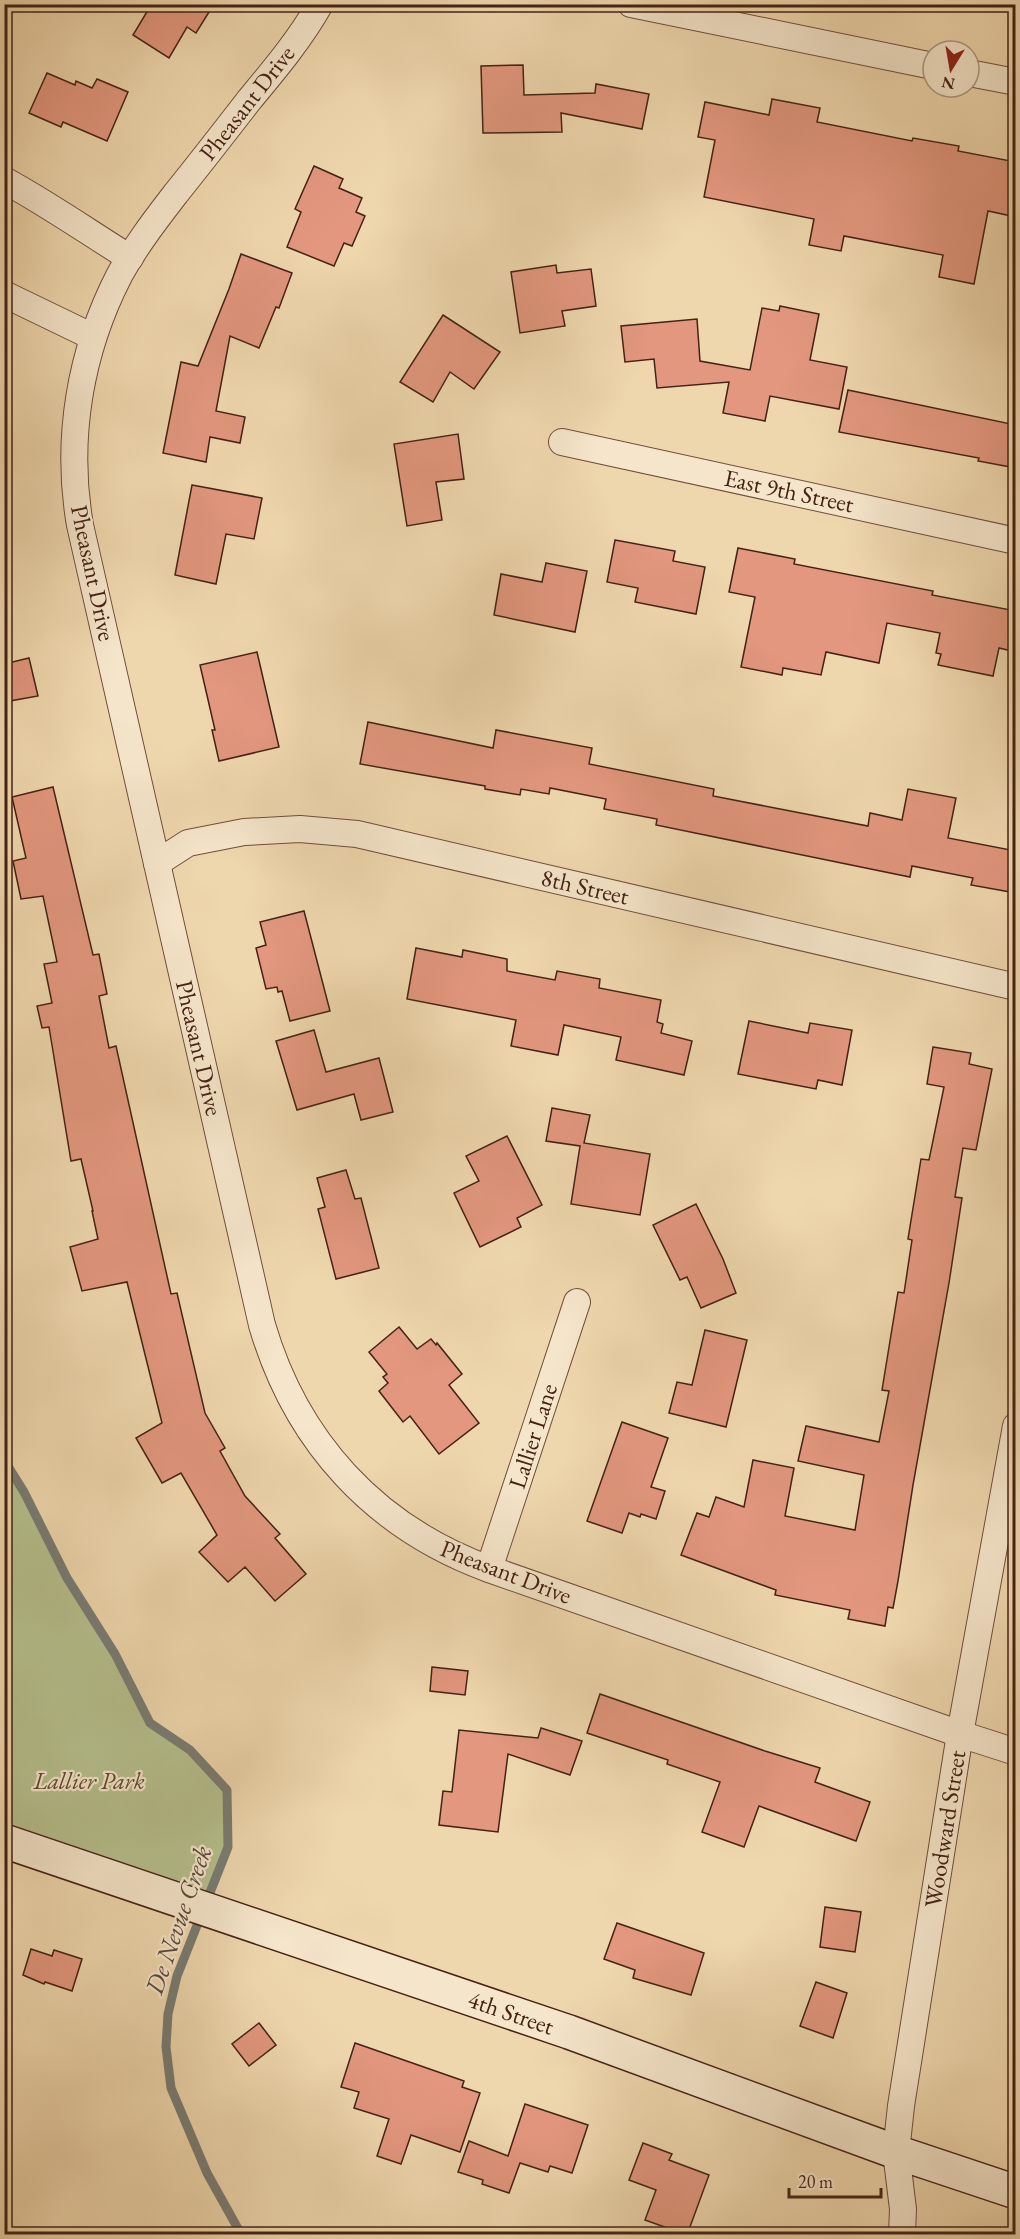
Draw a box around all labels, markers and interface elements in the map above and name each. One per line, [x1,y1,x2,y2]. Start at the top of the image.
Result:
street label: Pheasant Drive [192,39,301,167]
north arrow [921,39,981,99]
text: N [940,72,957,95]
street label: East 9th Street [722,462,857,519]
street label: Pheasant Drive [64,502,123,644]
street label: 8th Street [538,861,632,912]
street label: Pheasant Drive [169,977,230,1119]
street label: Lallier Lane [501,1379,564,1492]
street label: Pheasant Drive [436,1532,576,1611]
street label: Woodward Street [917,1748,972,1910]
park label: Lallier Park [32,1765,145,1796]
water label: De Nevue Creek [136,1841,219,2000]
street label: 4th Street [464,1983,559,2042]
scale bar [789,2161,880,2199]
text: 20 m [798,2170,833,2193]

